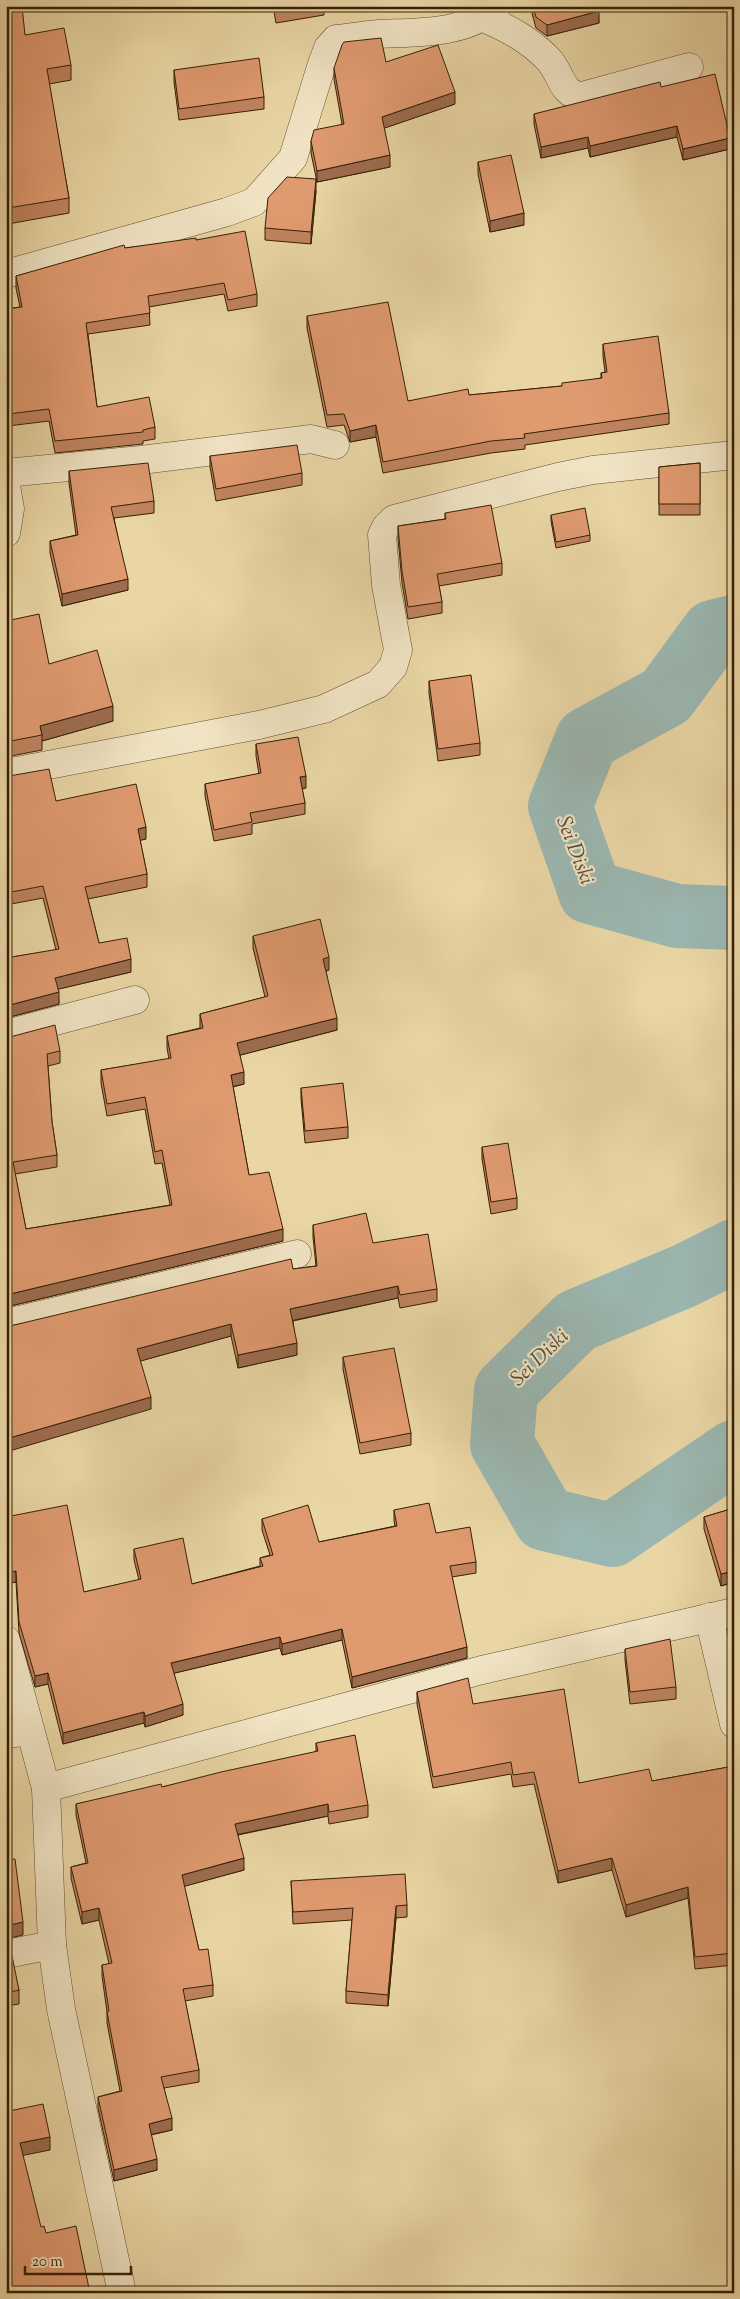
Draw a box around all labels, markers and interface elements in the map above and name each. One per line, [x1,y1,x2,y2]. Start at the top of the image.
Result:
water label: Sei Diski [547,812,601,889]
water label: Sei Diski [504,1323,576,1394]
scale bar [25,2244,131,2276]
text: 20 m [32,2252,63,2273]

